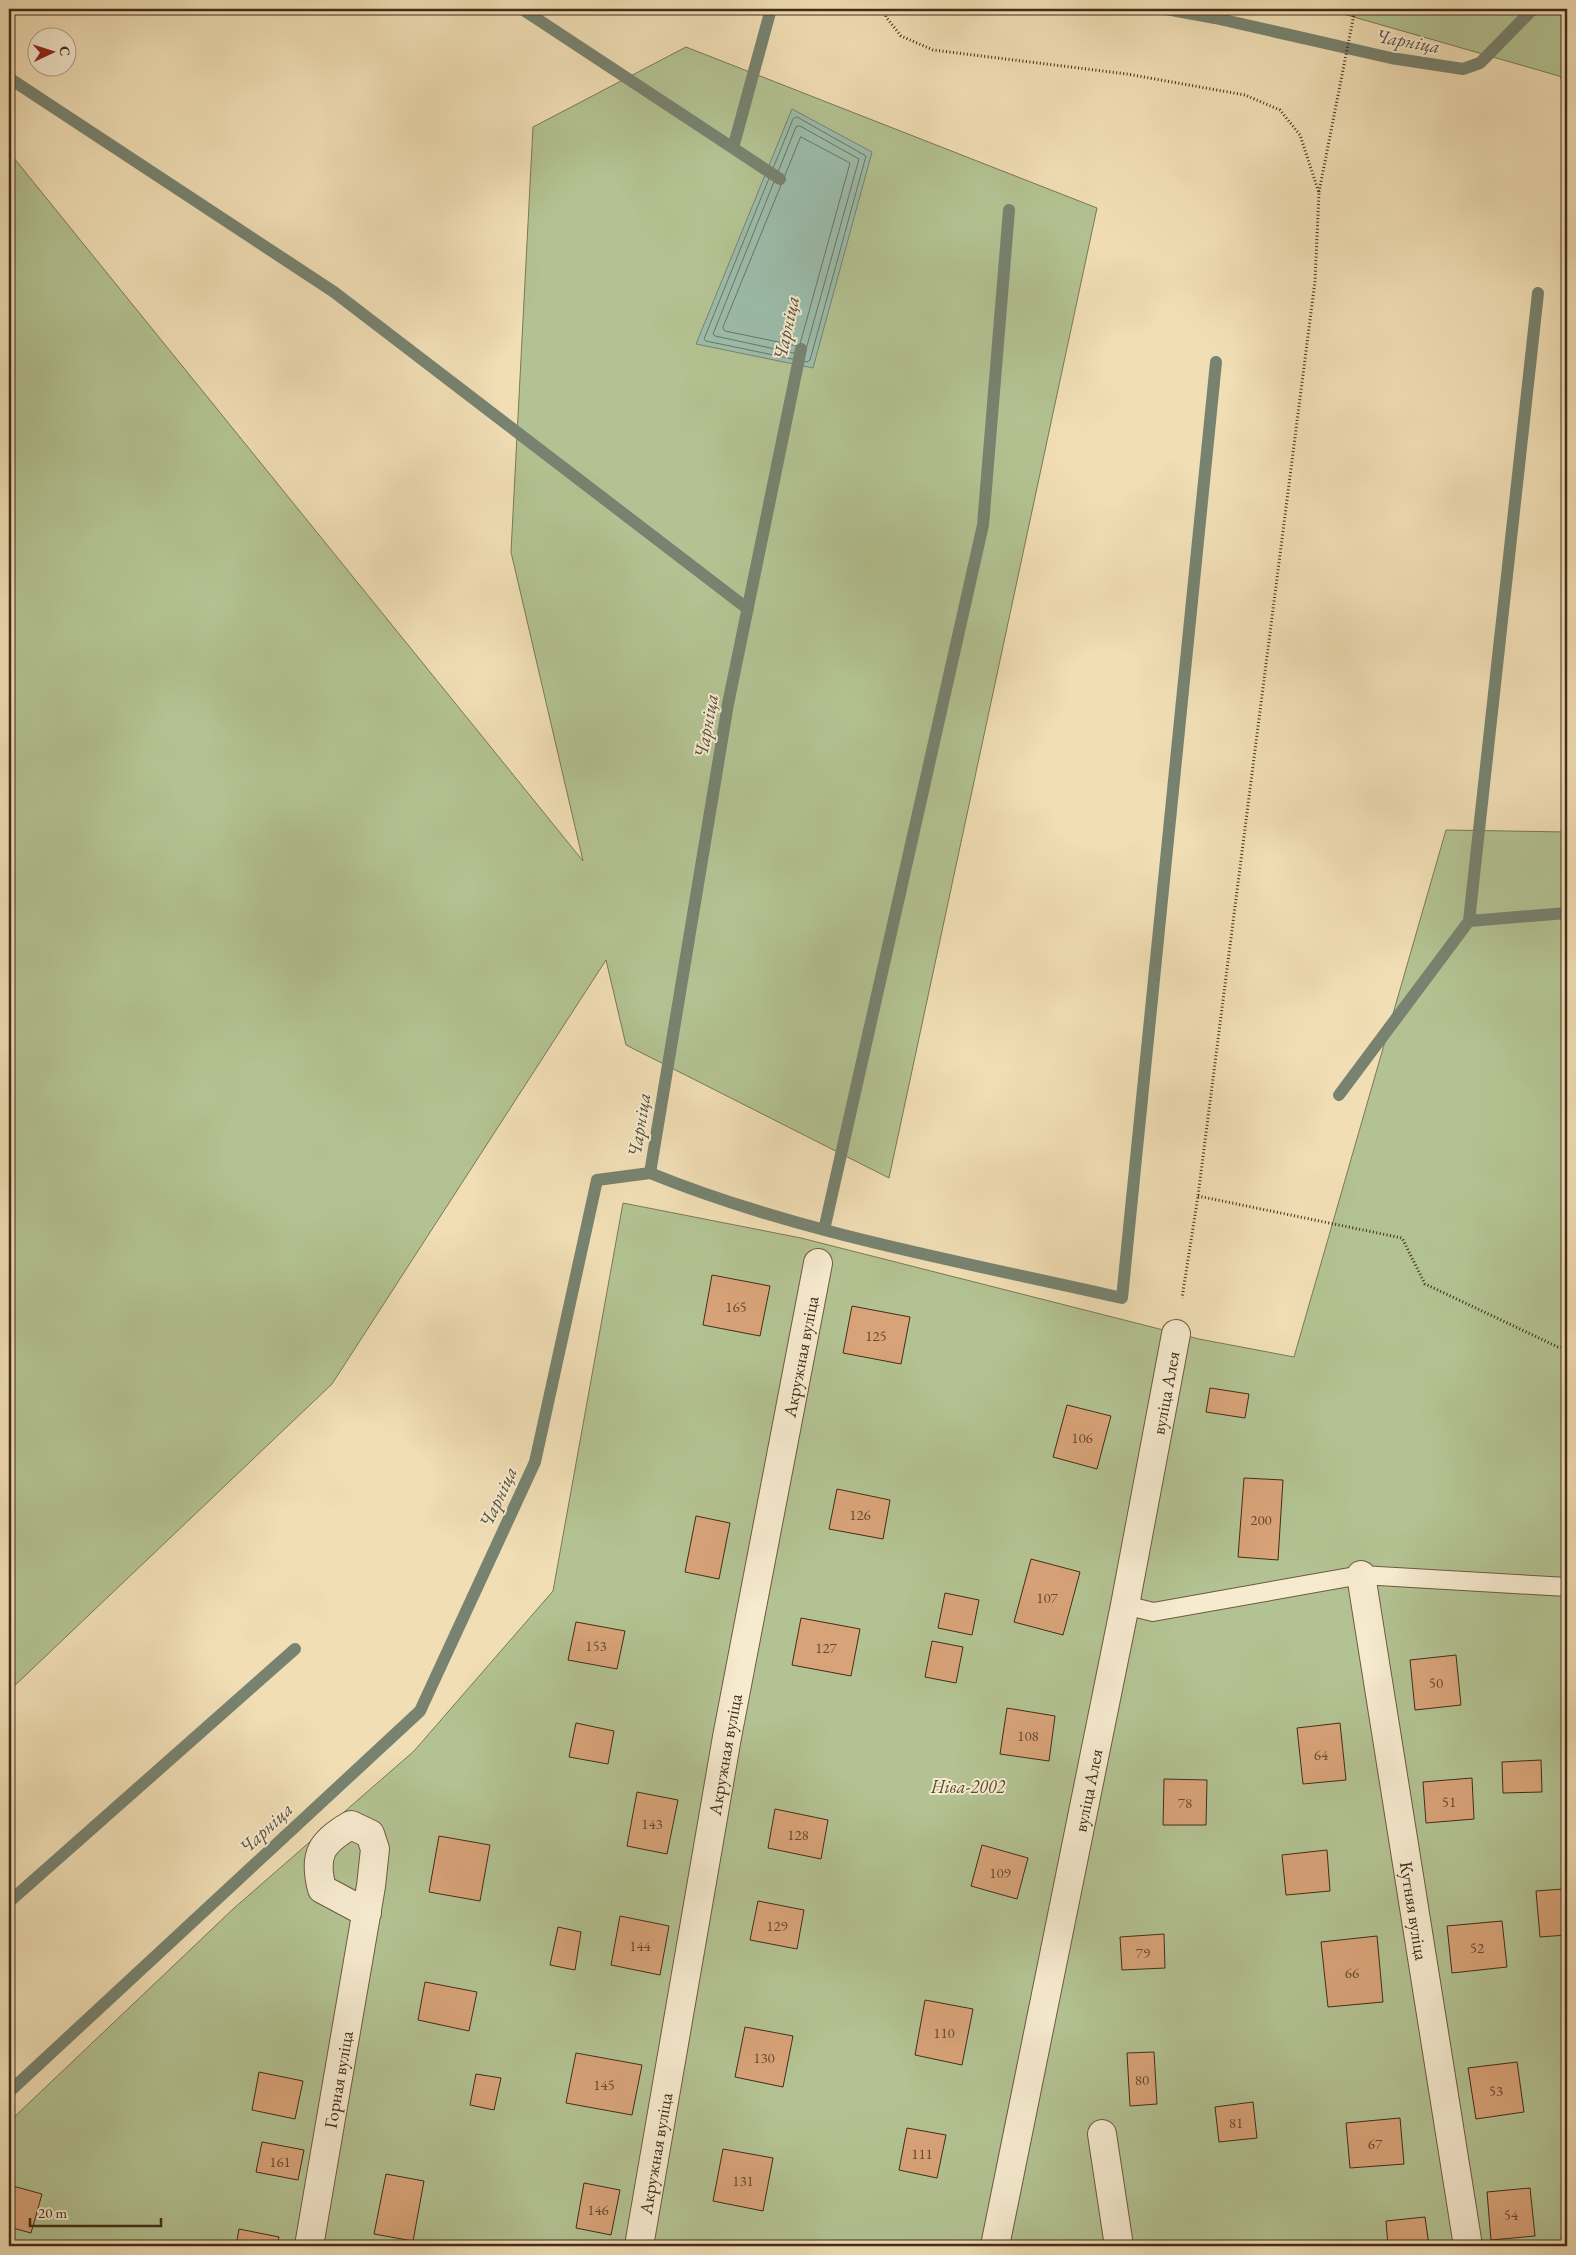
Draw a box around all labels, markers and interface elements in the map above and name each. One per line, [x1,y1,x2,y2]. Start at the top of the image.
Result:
water label: Чарніца [1374,23,1442,59]
north arrow [28,28,78,78]
text: С [56,46,74,57]
water label: Чарніца [767,294,805,362]
water label: Чарніца [688,692,724,760]
water label: Чарніца [622,1091,656,1159]
street label: Акружная вуліца [777,1293,823,1420]
house number: 165 [725,1297,747,1316]
house number: 125 [865,1326,887,1345]
street label: вуліца Алея [1146,1349,1184,1436]
house number: 106 [1071,1428,1093,1447]
water label: Чарніца [473,1462,523,1532]
house number: 126 [849,1505,871,1524]
house number: 200 [1250,1510,1272,1529]
house number: 107 [1036,1588,1059,1607]
house number: 153 [585,1636,607,1655]
house number: 127 [815,1638,838,1657]
house number: 50 [1429,1673,1443,1692]
street label: Акружная вуліца [702,1691,747,1818]
house number: 108 [1017,1726,1039,1745]
house number: 64 [1314,1745,1329,1764]
street label: вуліца Алея [1068,1747,1107,1834]
park label: Ніва-2002 [930,1775,1006,1798]
house number: 51 [1442,1792,1456,1811]
house number: 78 [1178,1793,1192,1812]
water label: Чарніца [234,1797,298,1859]
house number: 143 [641,1814,663,1833]
house number: 128 [787,1825,809,1844]
street label: Кутняя вуліца [1395,1860,1434,1963]
house number: 109 [989,1863,1011,1882]
house number: 129 [766,1916,788,1935]
house number: 144 [629,1936,652,1955]
house number: 52 [1470,1938,1485,1957]
house number: 79 [1136,1943,1150,1962]
house number: 66 [1345,1963,1359,1982]
house number: 110 [933,2023,955,2042]
street label: Горная вуліца [318,2028,358,2130]
house number: 130 [753,2048,775,2067]
house number: 80 [1135,2070,1149,2089]
house number: 145 [593,2075,615,2094]
house number: 53 [1489,2081,1503,2100]
street label: Акружная вуліца [633,2090,677,2217]
house number: 81 [1229,2113,1243,2132]
house number: 67 [1368,2134,1383,2153]
house number: 111 [911,2144,933,2163]
house number: 161 [269,2152,291,2171]
house number: 131 [732,2171,754,2190]
scale bar [30,2195,161,2227]
house number: 146 [587,2200,609,2219]
text: 20 m [38,2203,67,2222]
house number: 54 [1504,2205,1519,2224]

